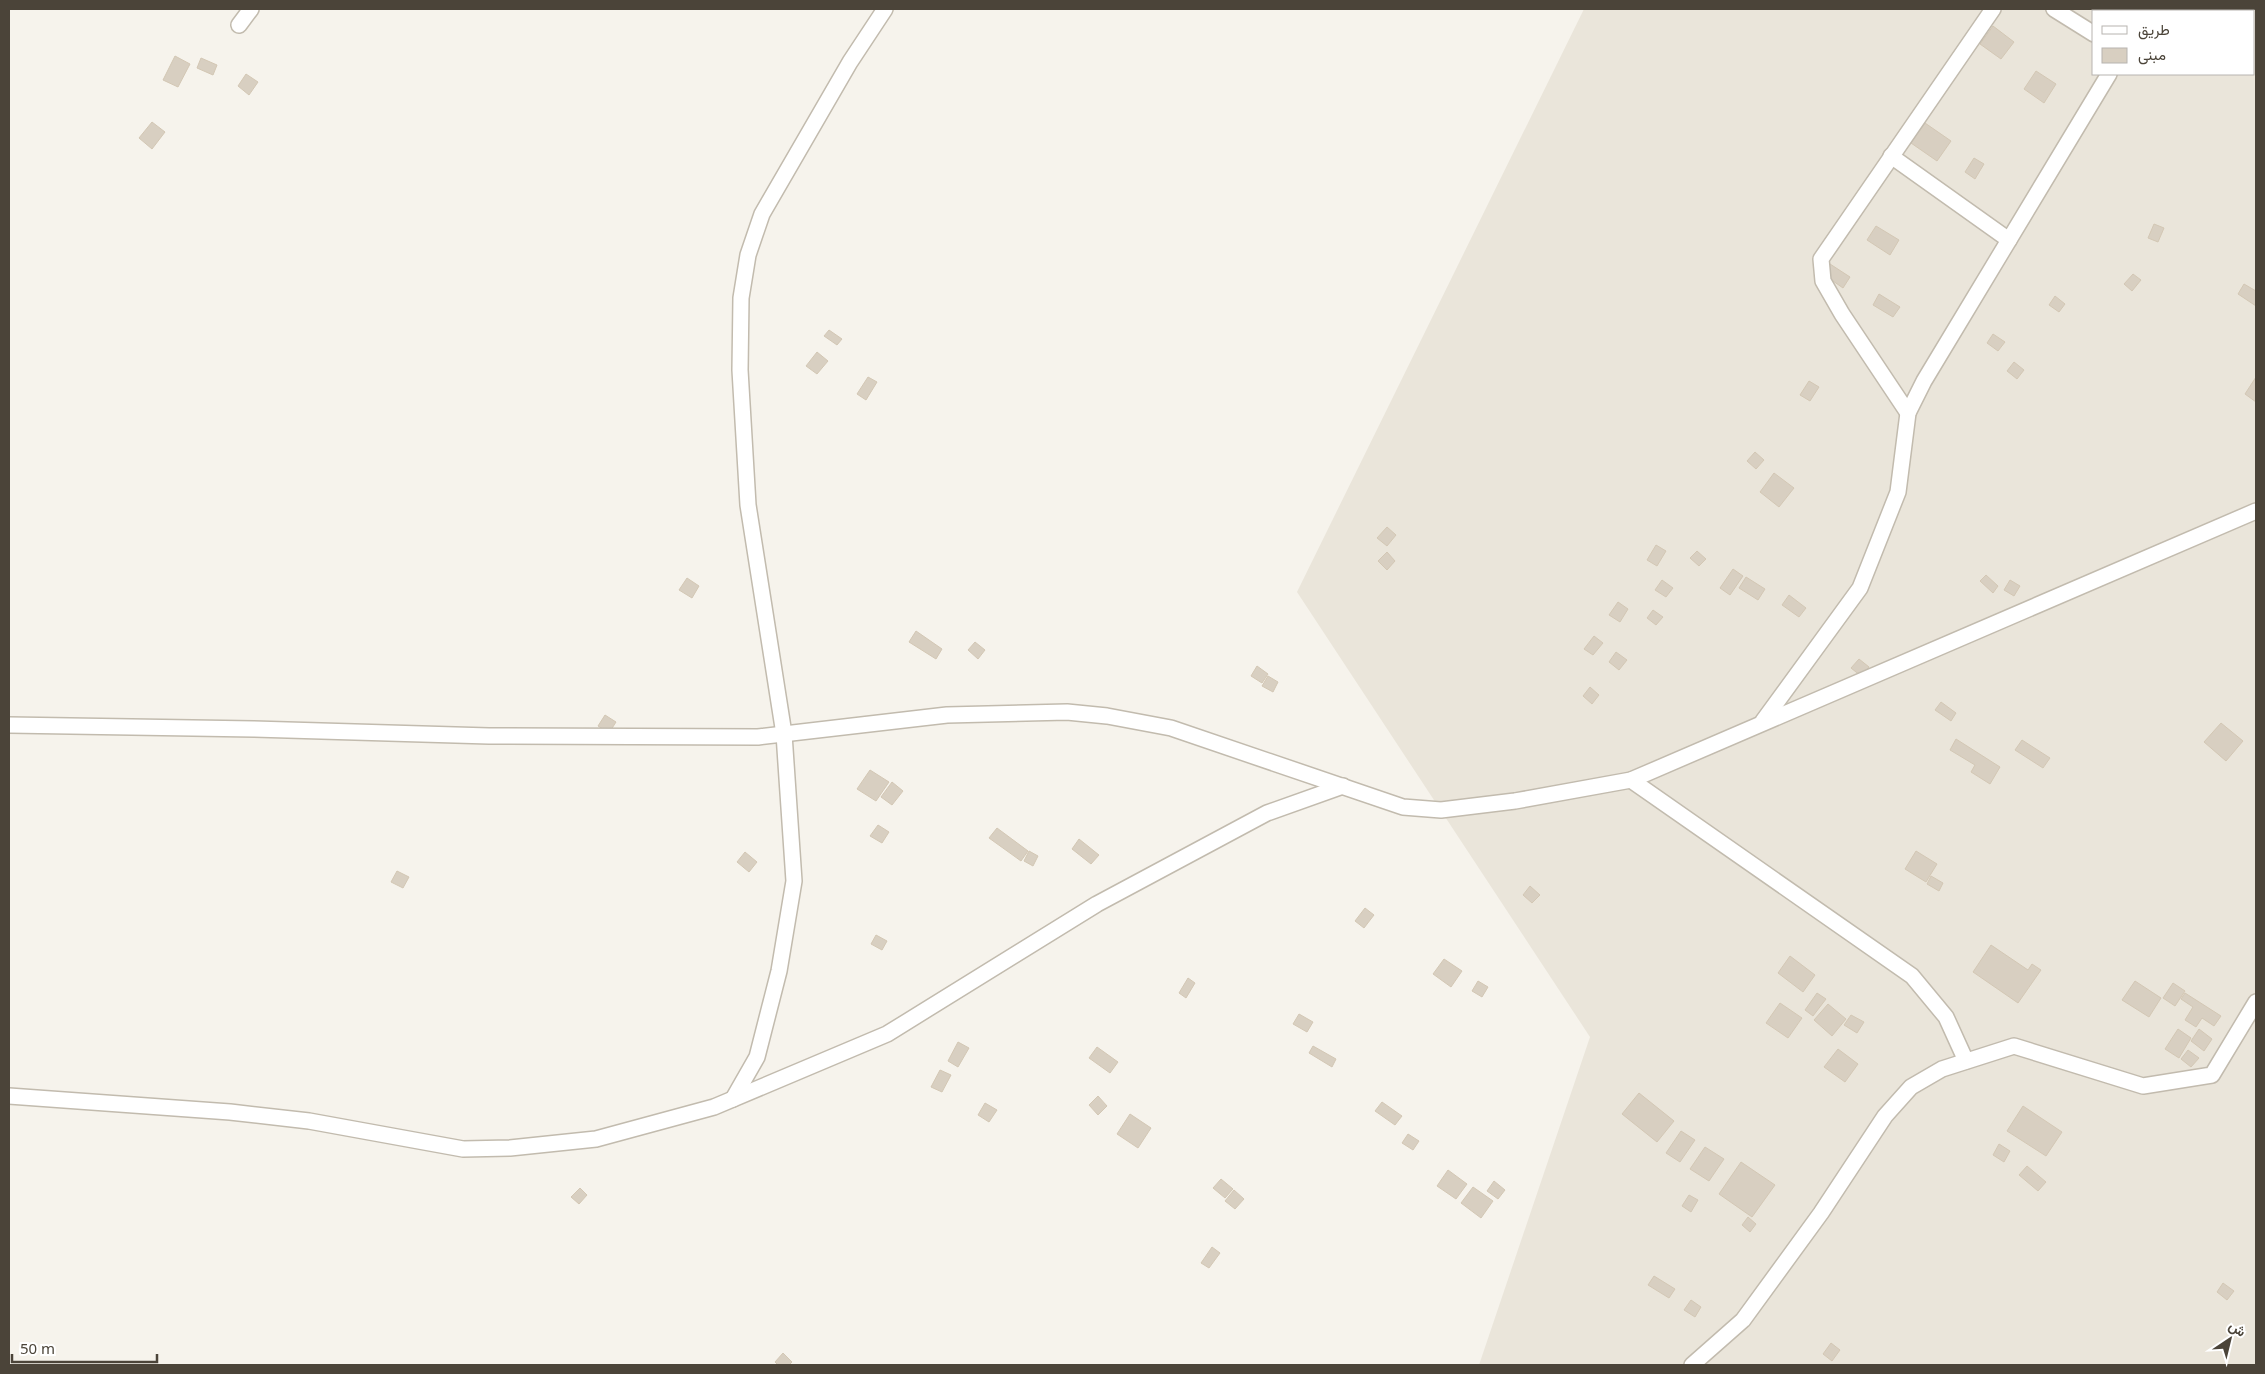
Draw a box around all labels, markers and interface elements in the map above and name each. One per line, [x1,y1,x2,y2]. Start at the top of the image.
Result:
legend [2092,10,2255,75]
text: طريق [2138,19,2170,40]
text: مبنى [2138,44,2166,65]
north arrow [2205,1314,2255,1364]
text: ش [2225,1315,2250,1341]
scale bar [12,1332,158,1364]
text: 50 m [20,1338,55,1358]

